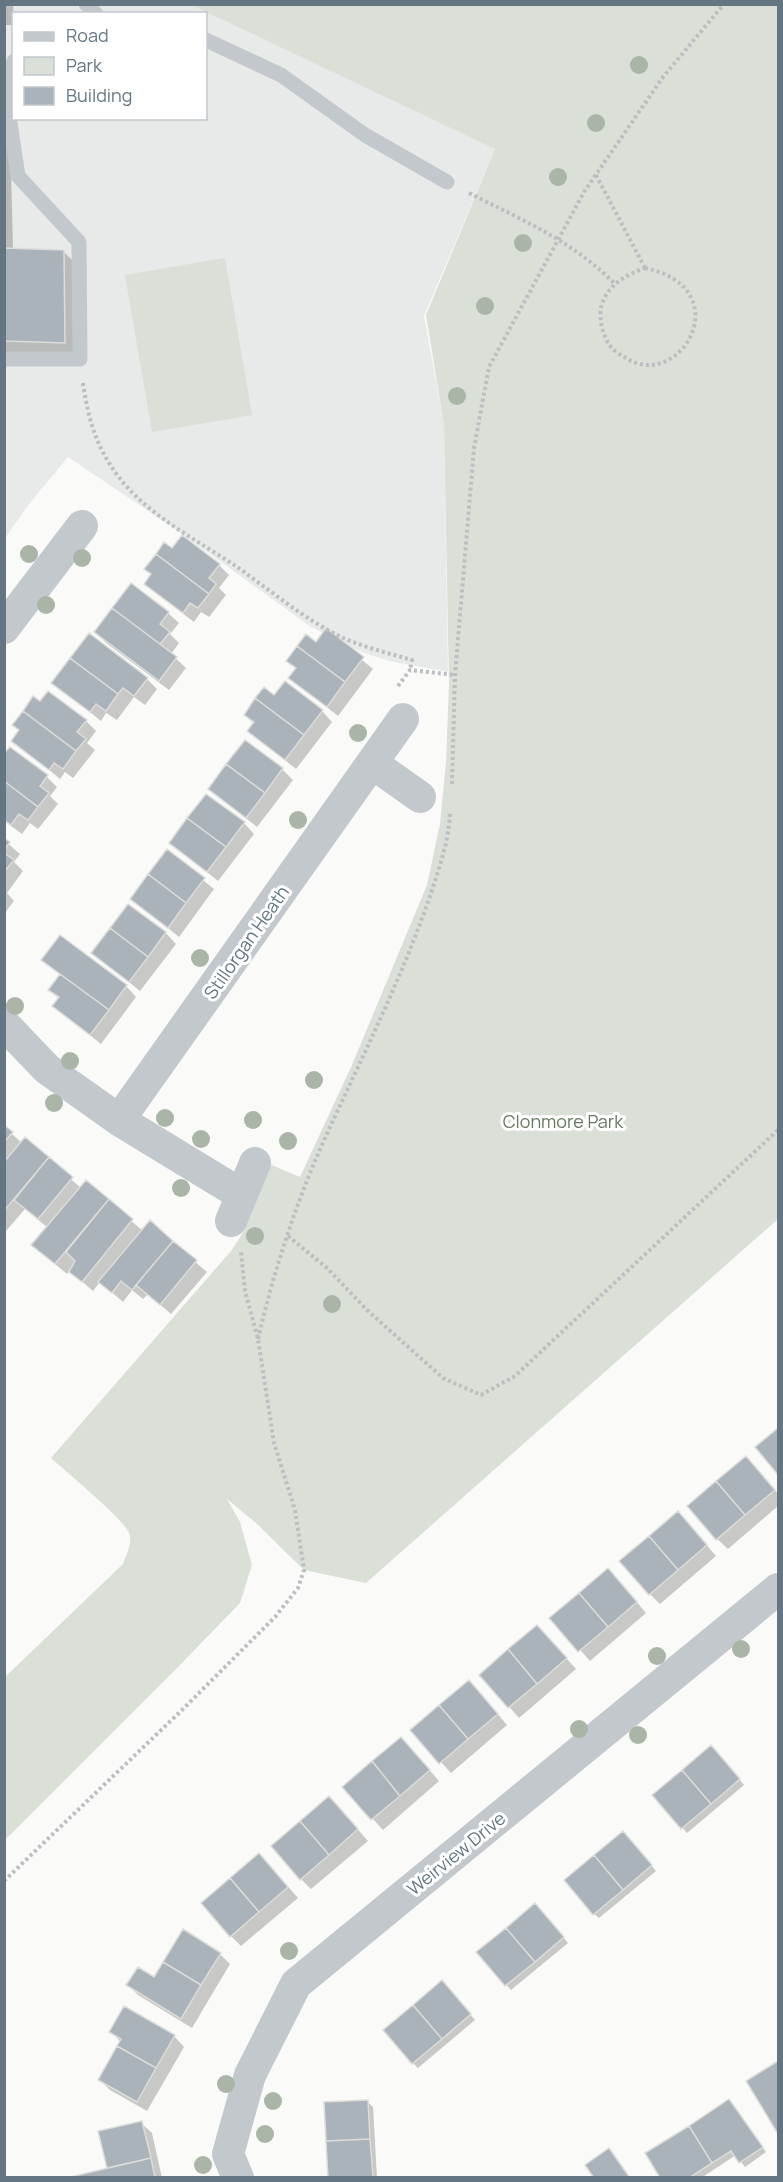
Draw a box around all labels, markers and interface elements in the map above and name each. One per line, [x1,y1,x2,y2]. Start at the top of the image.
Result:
legend [12,12,207,120]
text: Road [66,23,109,47]
text: Park [66,53,103,77]
text: Building [66,83,132,107]
street label: Stillorgan Heath [198,881,294,1003]
park label: Clonmore Park [503,1109,624,1133]
street label: Weirview Drive [402,1806,510,1900]

